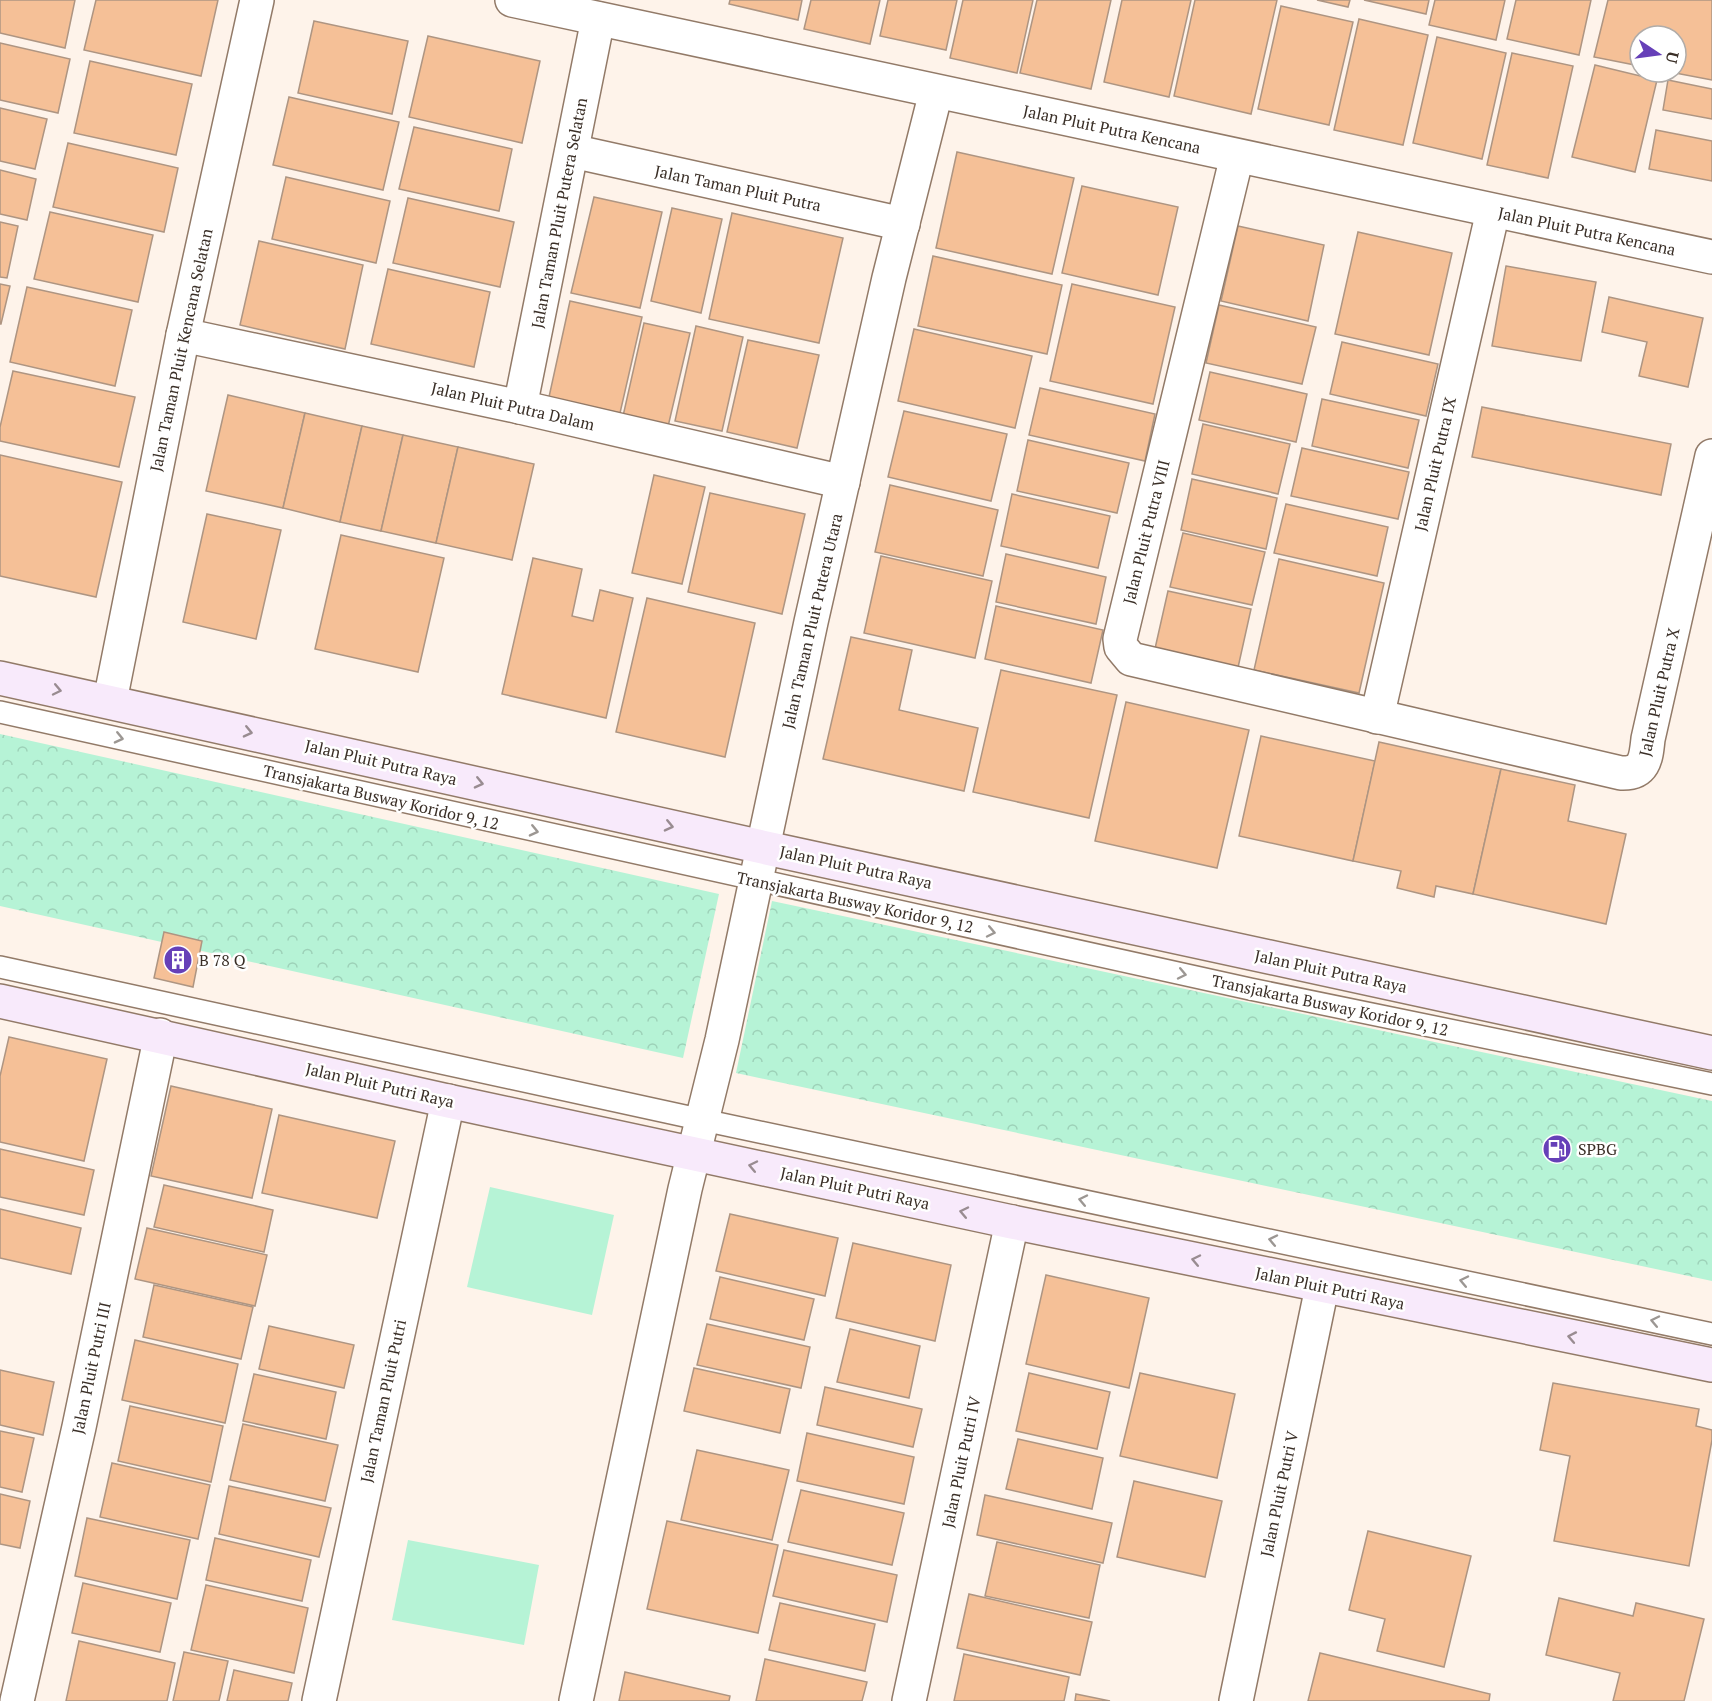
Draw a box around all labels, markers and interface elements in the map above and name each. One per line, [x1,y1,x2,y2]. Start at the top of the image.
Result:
north arrow [1628,24,1688,84]
text: U [1660,49,1685,66]
street label: Jalan Taman Pluit Putera Selatan [526,95,592,330]
street label: Jalan Pluit Putra Kencana [1021,99,1203,159]
street label: Jalan Taman Pluit Putra [653,160,823,216]
street label: Jalan Pluit Putra Kencana [1496,201,1678,261]
street label: Jalan Taman Pluit Kencana Selatan [144,226,218,474]
street label: Jalan Pluit Putra Dalam [429,377,597,436]
street label: Jalan Pluit Putra IX [1409,394,1461,533]
street label: Jalan Pluit Putra VIII [1117,457,1175,607]
street label: Jalan Taman Pluit Putera Utara [776,511,848,731]
street label: Jalan Pluit Putra X [1633,625,1685,759]
one-way arrow [52,683,62,696]
one-way arrow [242,724,252,737]
one-way arrow [113,731,123,744]
street label: Jalan Pluit Putra Raya [303,734,459,790]
street label: Transjakarta Busway Koridor 9, 12 [261,759,501,835]
one-way arrow [474,776,484,789]
one-way arrow [664,819,674,832]
one-way arrow [529,824,539,837]
street label: Jalan Pluit Putra Raya [778,840,934,894]
street label: Transjakarta Busway Koridor 9, 12 [735,866,975,938]
one-way arrow [986,925,996,938]
building icon: B 78 Q [162,944,194,976]
street label: Jalan Pluit Putra Raya [1253,944,1409,998]
place label: B 78 Q [199,949,247,971]
one-way arrow [1177,967,1187,980]
street label: Transjakarta Busway Koridor 9, 12 [1210,969,1450,1041]
street label: Jalan Pluit Putri Raya [304,1057,456,1113]
fuel station icon: SPBG [1541,1133,1573,1165]
place label: SPBG [1578,1138,1617,1160]
one-way arrow [748,1160,758,1173]
street label: Jalan Pluit Putri Raya [778,1161,932,1215]
one-way arrow [1078,1194,1088,1207]
one-way arrow [959,1206,969,1219]
one-way arrow [1269,1235,1279,1248]
one-way arrow [1191,1255,1201,1268]
street label: Jalan Pluit Putri Raya [1253,1261,1407,1315]
one-way arrow [1459,1275,1469,1288]
street label: Jalan Pluit Putri III [66,1300,116,1436]
one-way arrow [1650,1316,1660,1329]
street label: Jalan Taman Pluit Putri [355,1317,411,1485]
one-way arrow [1568,1331,1578,1344]
street label: Jalan Pluit Putri IV [936,1394,986,1530]
street label: Jalan Pluit Putri V [1255,1429,1303,1559]

